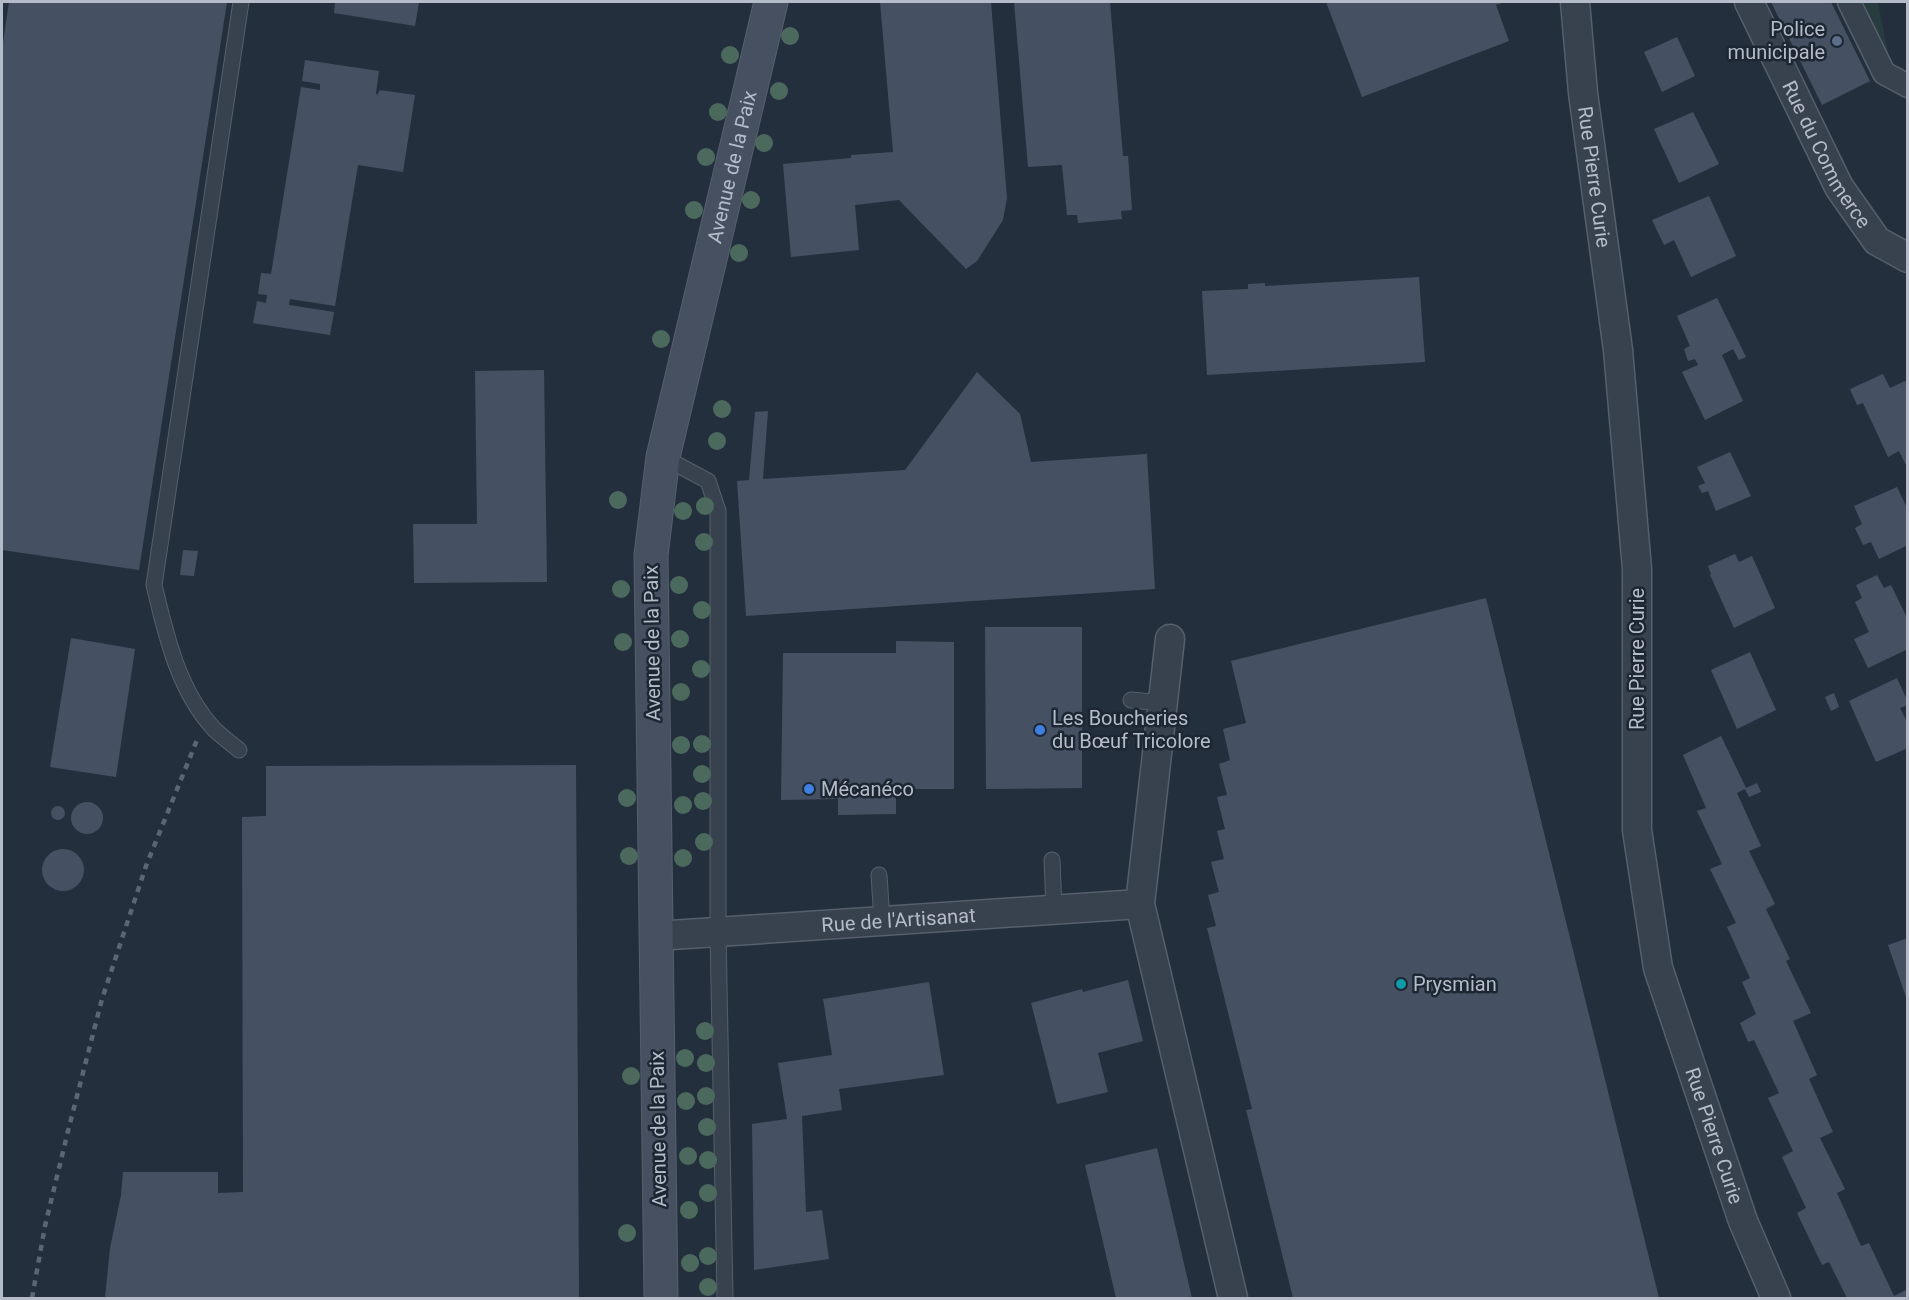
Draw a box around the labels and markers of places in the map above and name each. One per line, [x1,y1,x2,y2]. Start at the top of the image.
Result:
place label: Police municipale [1728,17,1825,64]
marker: Police municipale [1830,34,1844,48]
place label: Les Boucheries du Bœuf Tricolore [1052,706,1211,753]
marker: Les Boucheries du Bœuf Tricolore [1033,723,1047,737]
place label: Mécanéco [821,777,914,801]
marker: Mécanéco [802,782,816,796]
place label: Prysmian [1413,972,1497,996]
marker: Prysmian [1394,977,1408,991]

